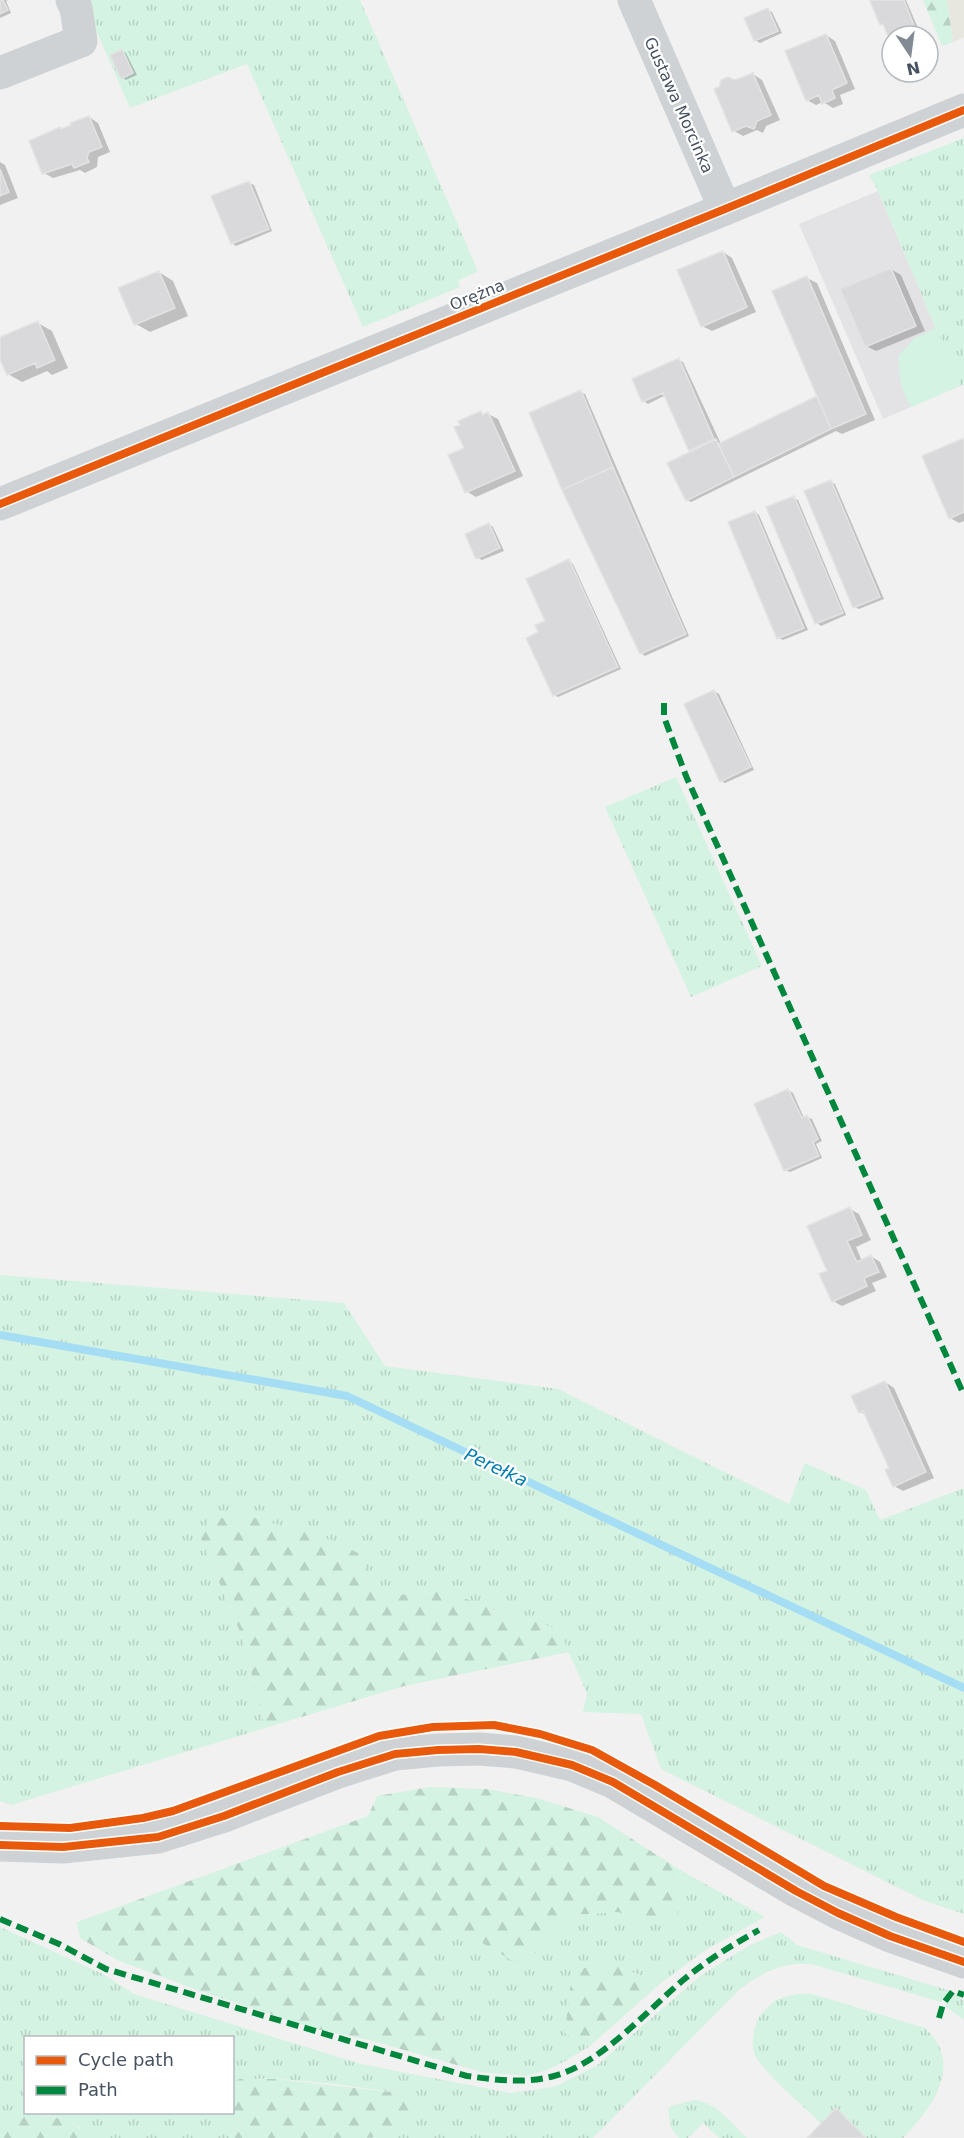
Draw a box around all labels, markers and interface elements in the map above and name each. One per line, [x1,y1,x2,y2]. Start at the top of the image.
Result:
north arrow [880,24,940,84]
street label: Gustawa Morcinka [640,34,718,176]
text: N [905,57,922,79]
street label: Orężna [447,275,507,315]
water label: Perełka [461,1443,531,1491]
legend [24,2036,234,2114]
text: Cycle path [78,2049,174,2070]
text: Path [78,2079,118,2100]

